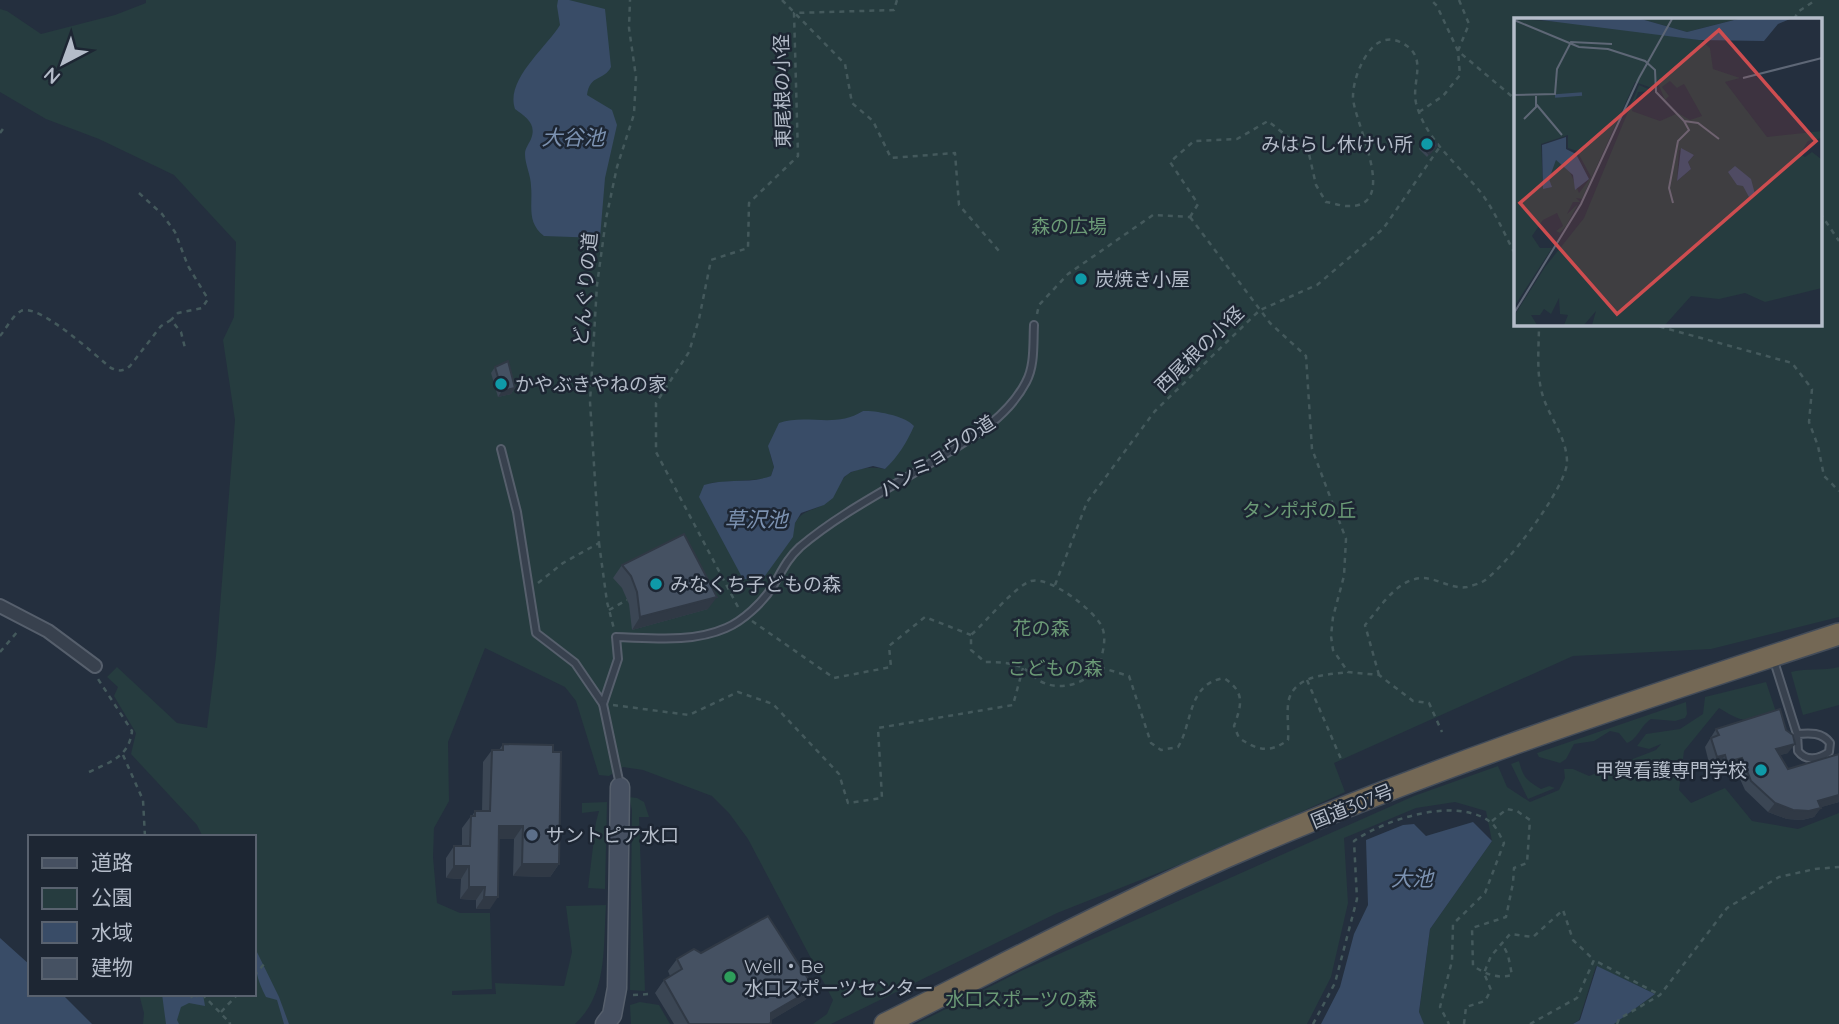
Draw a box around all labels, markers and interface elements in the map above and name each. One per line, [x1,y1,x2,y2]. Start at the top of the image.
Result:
inset map [1514,18,1822,326]
north arrow [28,28,98,98]
street label: 東尾根の小径 [769,34,795,148]
text: N [39,62,65,89]
water label: 大谷池 [542,124,606,150]
place label: みはらし休けい所 [1261,132,1413,156]
marker: みはらし休けい所 [1419,136,1435,152]
park label: 森の広場 [1031,214,1107,238]
street label: どんぐりの道 [568,231,602,347]
place label: 炭焼き小屋 [1095,267,1190,291]
marker: 炭焼き小屋 [1073,271,1089,287]
street label: 西尾根の小径 [1150,301,1248,397]
place label: かやぶきやねの家 [515,372,667,396]
marker: かやぶきやねの家 [493,376,509,392]
street label: ハンミョウの道 [875,410,999,502]
park label: タンポポの丘 [1242,498,1356,522]
water label: 草沢池 [725,506,789,532]
place label: みなくち子どもの森 [670,572,841,596]
marker: みなくち子どもの森 [648,576,664,592]
park label: 花の森 [1012,616,1070,640]
park label: こどもの森 [1007,656,1103,680]
place label: 甲賀看護専門学校 [1595,758,1747,782]
marker: 甲賀看護専門学校 [1753,762,1769,778]
street label: 国道307号 [1307,779,1397,833]
place label: サントピア水口 [546,823,679,847]
marker: サントピア水口 [524,827,540,843]
legend [28,835,256,996]
text: 道路 [91,849,133,875]
water label: 大池 [1391,865,1435,891]
text: 公園 [91,884,133,910]
text: 水域 [91,919,133,945]
text: 建物 [91,954,133,980]
place label: Well・Be 水口スポーツセンター [744,954,934,1000]
marker: Well・Be 水口スポーツセンター [722,969,738,985]
park label: 水口スポーツの森 [945,987,1097,1011]

